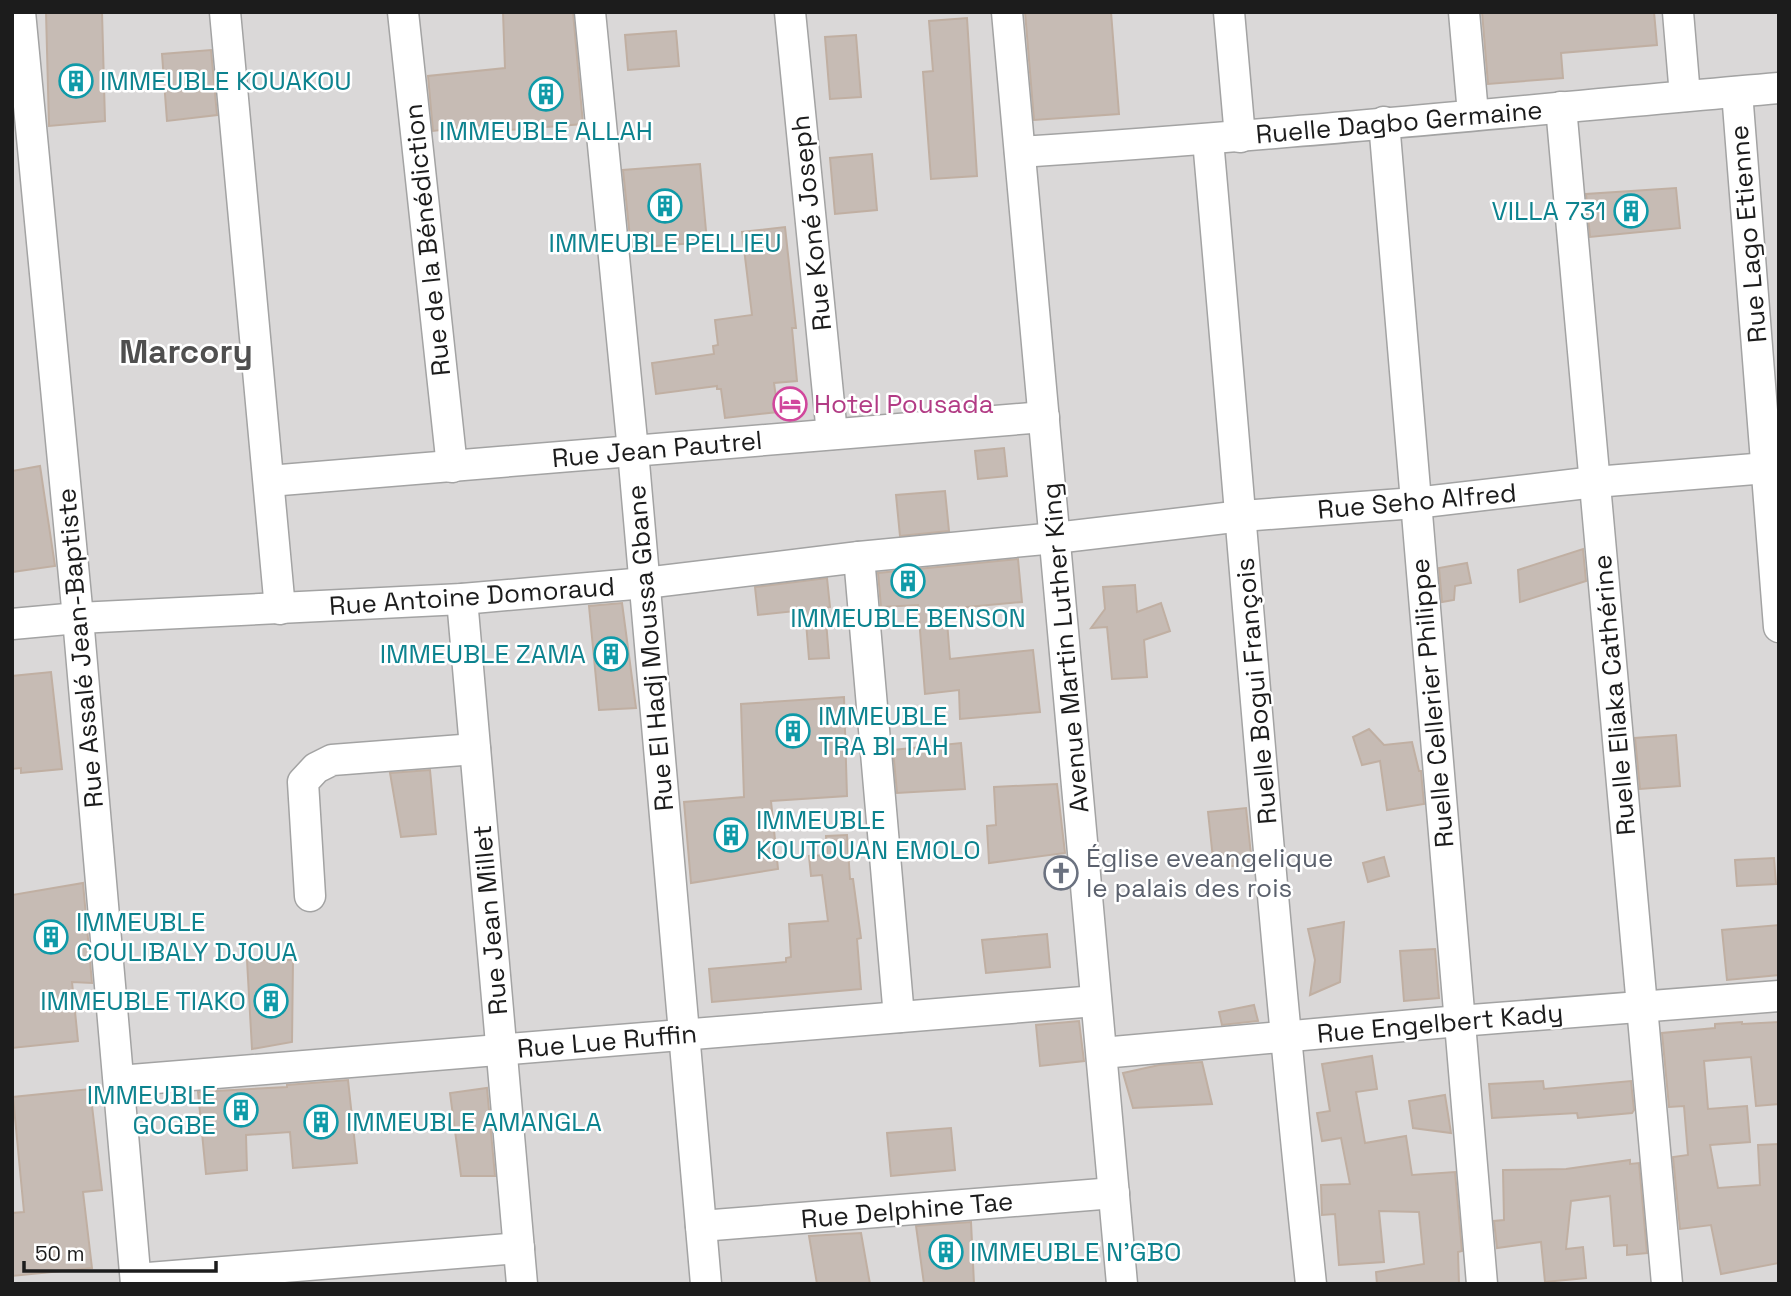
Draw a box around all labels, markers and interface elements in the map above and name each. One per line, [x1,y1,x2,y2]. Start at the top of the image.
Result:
building icon: IMMEUBLE KOUAKOU [57,62,95,100]
place label: IMMEUBLE KOUAKOU [100,64,352,98]
building icon: IMMEUBLE ALLAH [527,75,565,113]
street label: Ruelle Dagbo Germaine [1254,93,1544,151]
street label: Rue de la Bénédiction [396,102,458,378]
place label: IMMEUBLE ALLAH [439,114,653,148]
street label: Rue Koné Joseph [783,114,839,332]
street label: Rue Lago Etienne [1722,124,1774,344]
building icon: IMMEUBLE PELLIEU [646,187,684,225]
building icon: VILLA 731 [1612,192,1650,230]
place label: VILLA 731 [1492,194,1606,228]
place label: IMMEUBLE PELLIEU [549,226,781,260]
district label: Marcory [119,331,253,373]
hotel icon: Hotel Pousada [771,385,809,423]
place label: Hotel Pousada [814,387,994,421]
street label: Rue Jean Pautrel [550,423,764,475]
street label: Rue Seho Alfred [1316,475,1518,527]
street label: Avenue Martin Luther King [1034,481,1096,815]
street label: Rue El Hadj Moussa Gbane [619,484,681,812]
street label: Rue Assalé Jean-Baptiste [49,487,111,809]
street label: Ruelle Eliaka Cathérine [1585,553,1643,837]
street label: Ruelle Bogui François [1227,556,1285,826]
street label: Ruelle Cellerier Philippe [1402,557,1462,849]
building icon: IMMEUBLE BENSON [889,562,927,600]
street label: Rue Antoine Domoraud [328,569,616,623]
place label: IMMEUBLE BENSON [790,601,1026,635]
building icon: IMMEUBLE ZAMA [592,635,630,673]
place label: IMMEUBLE ZAMA [380,637,586,671]
place label: IMMEUBLE TRA BI TAH [818,699,949,763]
building icon: IMMEUBLE TRA BI TAH [774,712,812,750]
place label: IMMEUBLE KOUTOUAN EMOLO [756,803,981,867]
building icon: IMMEUBLE KOUTOUAN EMOLO [712,816,750,854]
street label: Rue Jean Millet [465,824,515,1016]
place label: Église eveangelique le palais des rois [1086,841,1333,905]
church icon: Église eveangelique le palais des rois [1042,854,1080,892]
place label: IMMEUBLE COULIBALY DJOUA [76,905,298,969]
building icon: IMMEUBLE COULIBALY DJOUA [32,918,70,956]
building icon: IMMEUBLE TIAKO [252,982,290,1020]
place label: IMMEUBLE TIAKO [40,984,246,1018]
street label: Rue Engelbert Kady [1315,995,1565,1051]
street label: Rue Lue Ruffin [516,1016,698,1066]
place label: IMMEUBLE GOGBE [87,1078,216,1142]
building icon: IMMEUBLE GOGBE [222,1091,260,1129]
building icon: IMMEUBLE AMANGLA [302,1103,340,1141]
place label: IMMEUBLE AMANGLA [346,1105,602,1139]
street label: Rue Delphine Tae [800,1184,1014,1236]
scale bar [24,1230,217,1274]
building icon: IMMEUBLE N'GBO [927,1233,965,1271]
place label: IMMEUBLE N'GBO [970,1235,1181,1269]
text: 50 m [35,1240,85,1267]

